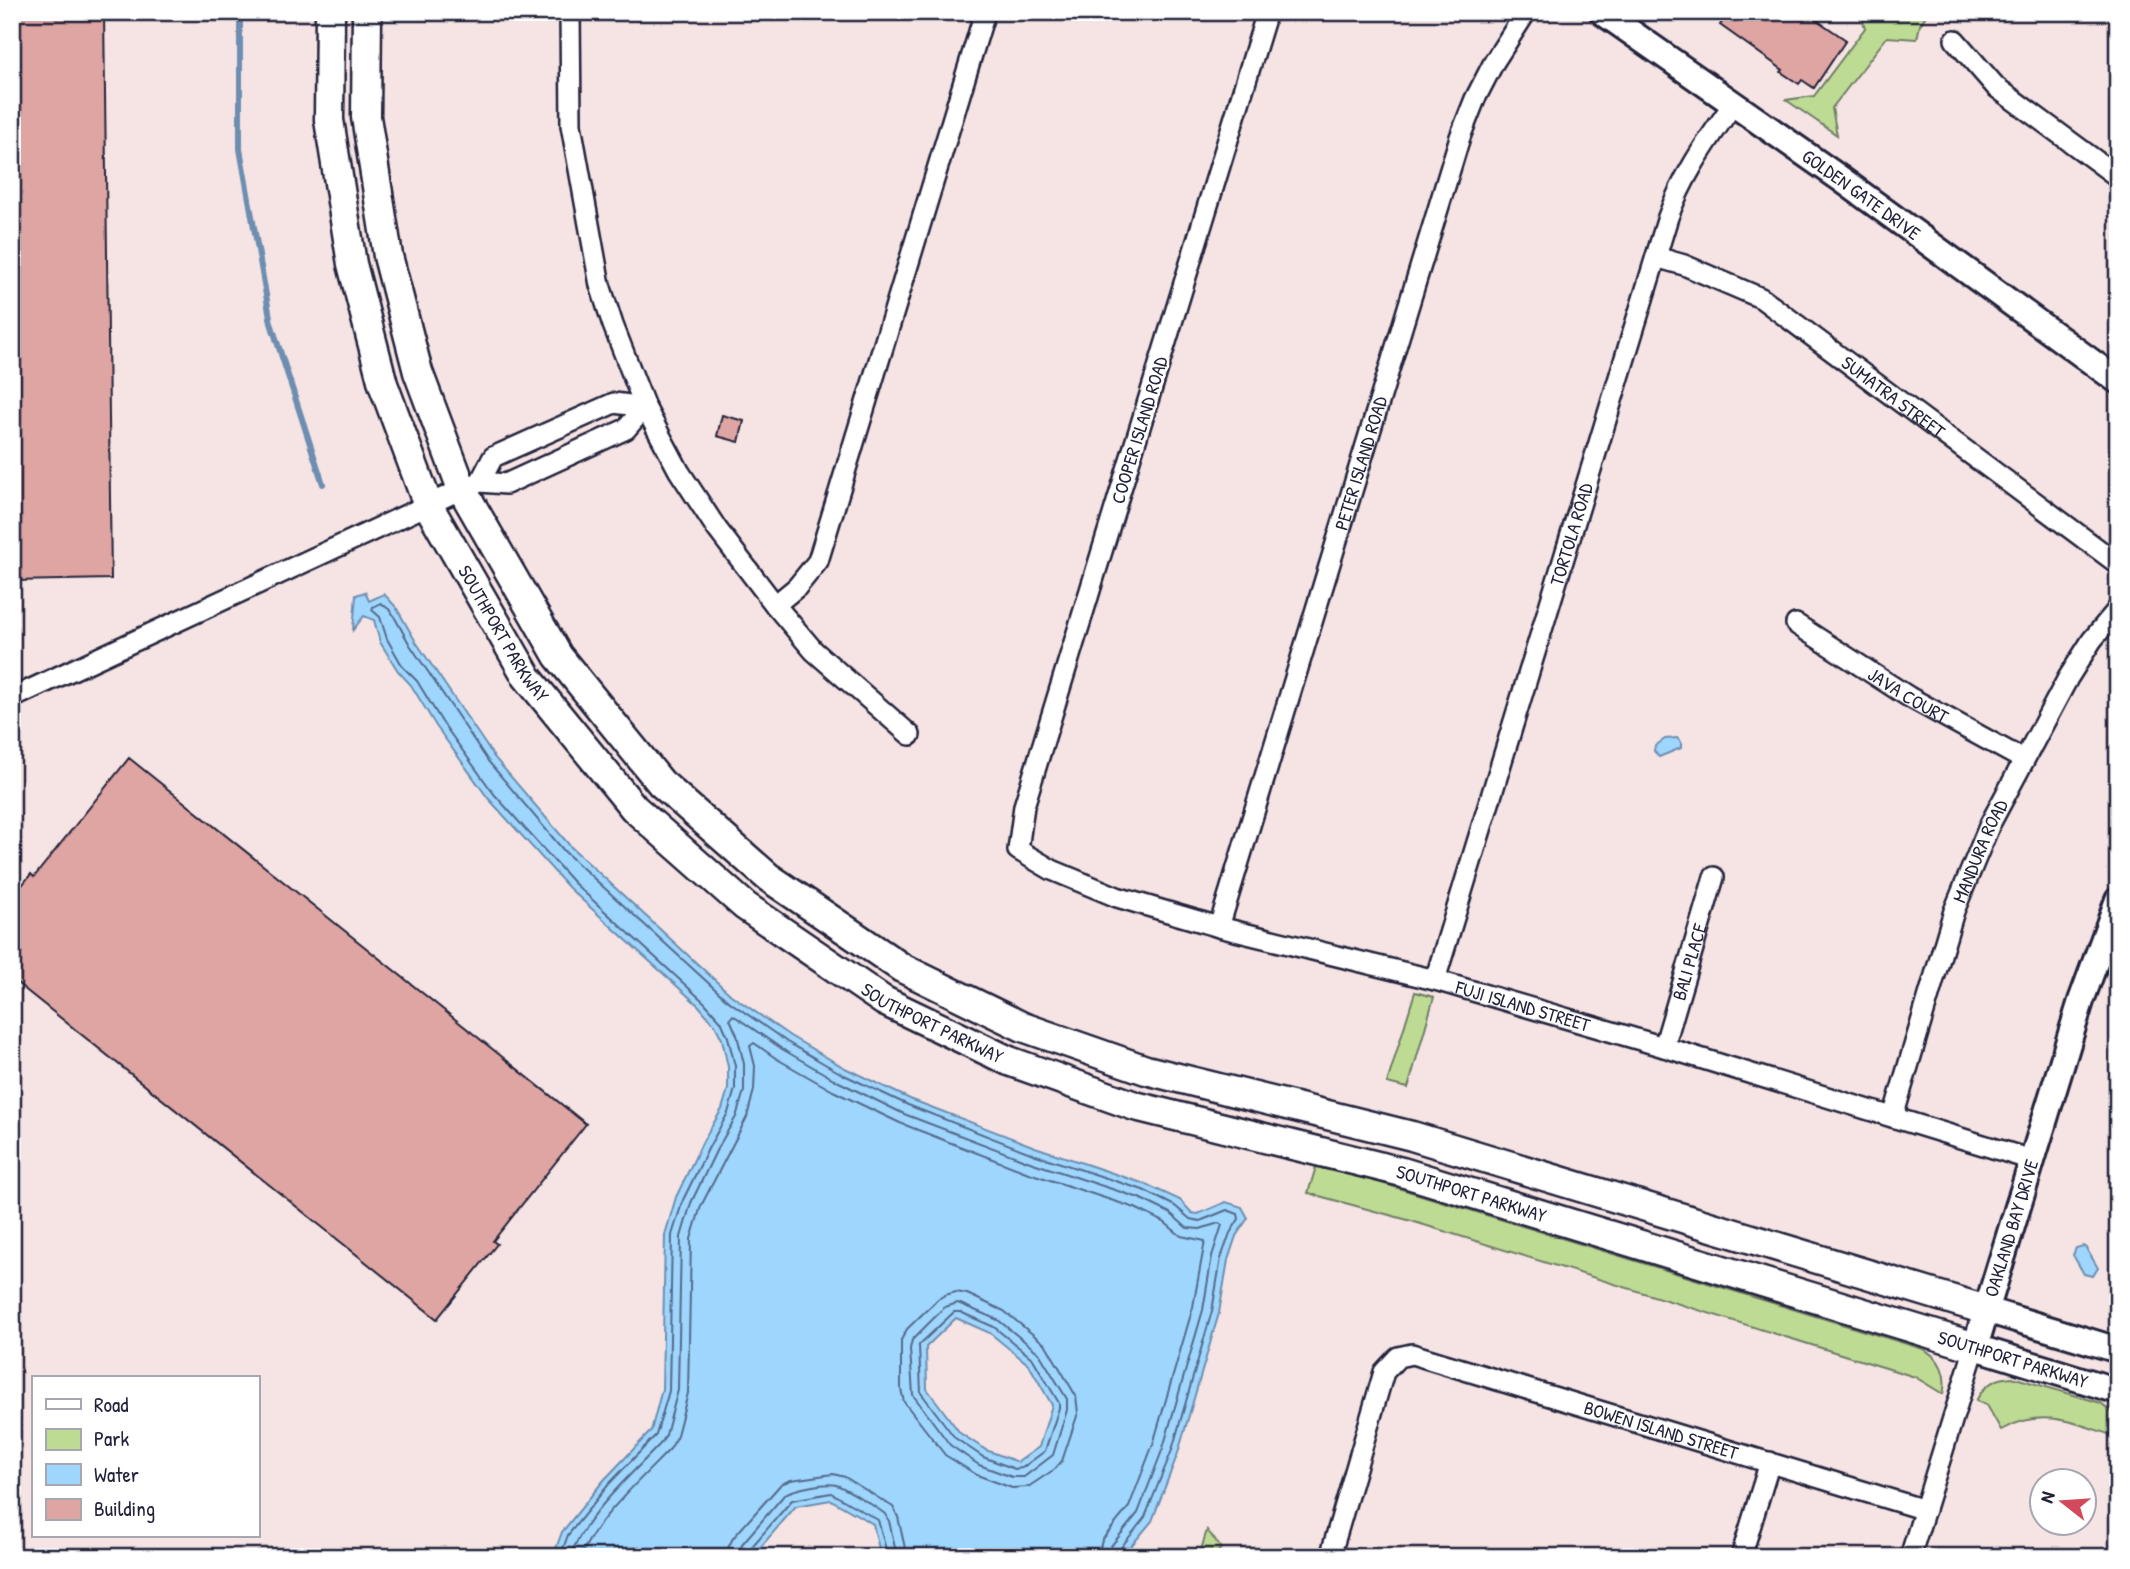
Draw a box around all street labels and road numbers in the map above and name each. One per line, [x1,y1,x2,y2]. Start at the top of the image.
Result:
street label: GOLDEN GATE DRIVE [1797,143,1926,246]
street label: SUMATRA STREET [1836,349,1951,444]
street label: COOPER ISLAND ROAD [1104,353,1174,507]
street label: PETER ISLAND ROAD [1328,393,1393,533]
street label: TORTOLA ROAD [1543,480,1599,589]
street label: SOUTHPORT PARKWAY [452,560,555,708]
street label: JAVA COURT [1863,661,1954,730]
street label: MANDURA ROAD [1946,795,2014,907]
street label: BALI PLACE [1665,919,1713,1003]
street label: FUJI ISLAND STREET [1452,974,1594,1038]
street label: SOUTHPORT PARKWAY [856,976,1008,1070]
street label: OAKLAND BAY DRIVE [1978,1155,2044,1300]
street label: SOUTHPORT PARKWAY [1394,1158,1550,1229]
street label: SOUTHPORT PARKWAY [1935,1324,2092,1394]
street label: BOWEN ISLAND STREET [1581,1394,1743,1466]

